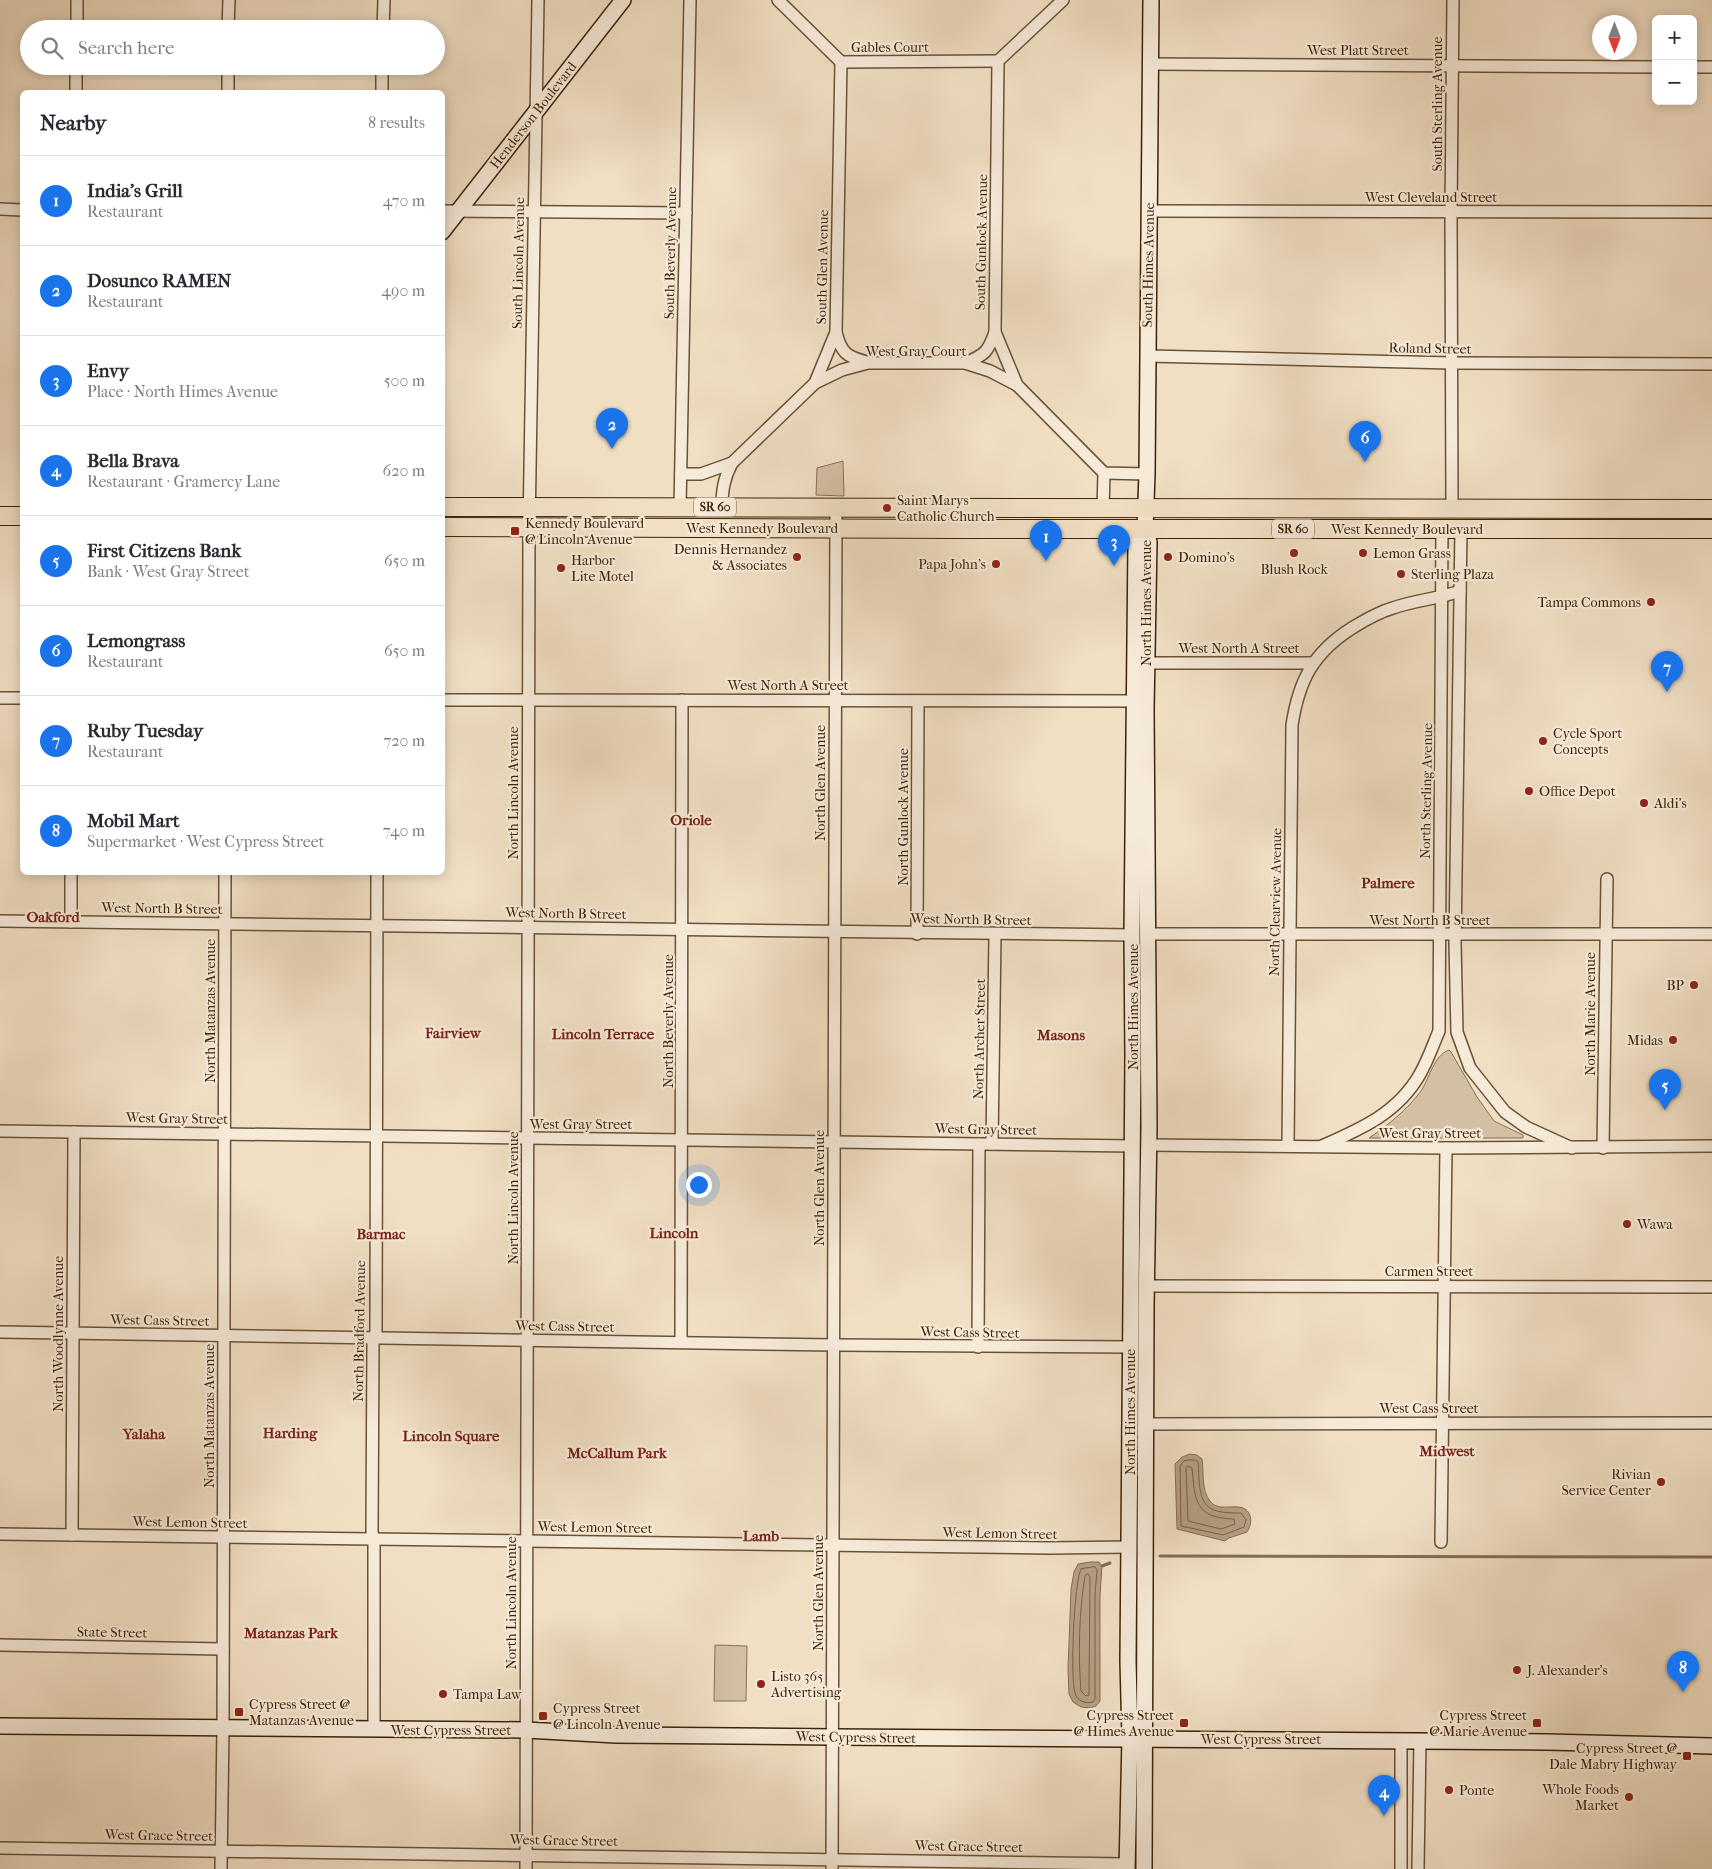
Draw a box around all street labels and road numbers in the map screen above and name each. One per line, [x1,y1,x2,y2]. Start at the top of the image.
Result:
street label: South Sterling Avenue [1429,37,1446,171]
street label: Gables Court [851,39,929,56]
street label: West Platt Street [1306,42,1409,59]
street label: Henderson Boulevard [486,58,581,172]
street label: South Gunlock Avenue [972,174,991,310]
street label: South Beverly Avenue [661,187,680,319]
street label: West Cleveland Street [1364,189,1497,206]
street label: South Lincoln Avenue [509,197,528,329]
street label: South Himes Avenue [1139,202,1158,328]
street label: South Glen Avenue [813,209,832,325]
street label: Roland Street [1388,339,1472,358]
street label: West Gray Court [865,343,966,360]
road number: SR 60 [694,498,736,516]
street label: West Kennedy Boulevard [685,520,838,537]
road number: SR 60 [1272,520,1314,538]
street label: West Kennedy Boulevard [1330,521,1483,538]
street label: North Himes Avenue [1138,540,1155,666]
street label: West North A Street [1177,640,1300,657]
street label: West North A Street [726,677,849,694]
street label: North Sterling Avenue [1417,723,1436,859]
street label: North Glen Avenue [812,725,829,841]
street label: North Lincoln Avenue [505,726,522,860]
street label: North Gunlock Avenue [895,748,912,886]
street label: North Clearview Avenue [1266,828,1285,976]
street label: West North B Street [100,899,223,918]
street label: West North B Street [504,904,627,923]
street label: West North B Street [909,910,1032,929]
street label: West North B Street [1368,912,1491,929]
street label: North Matanzas Avenue [202,939,219,1083]
street label: North Himes Avenue [1125,944,1142,1070]
street label: North Marie Avenue [1582,952,1599,1076]
street label: North Beverly Avenue [660,954,677,1088]
street label: North Archer Street [970,978,989,1100]
street label: West Gray Street [125,1109,228,1128]
street label: West Gray Street [529,1116,632,1133]
street label: West Gray Street [934,1120,1037,1139]
street label: West Gray Street [1378,1125,1481,1142]
street label: North Glen Avenue [811,1130,828,1246]
street label: North Lincoln Avenue [505,1131,522,1265]
street label: North Woodlynne Avenue [50,1256,67,1412]
street label: North Bradford Avenue [350,1260,369,1402]
street label: Carmen Street [1385,1263,1473,1280]
street label: West Cass Street [109,1311,210,1330]
street label: West Cass Street [514,1317,615,1336]
street label: West Cass Street [919,1323,1020,1342]
street label: North Matanzas Avenue [201,1344,218,1488]
street label: North Himes Avenue [1122,1349,1139,1475]
street label: West Cass Street [1378,1400,1479,1417]
street label: West Lemon Street [131,1513,248,1532]
street label: West Lemon Street [536,1518,653,1537]
street label: West Lemon Street [941,1524,1058,1543]
street label: North Glen Avenue [810,1535,827,1651]
street label: North Lincoln Avenue [503,1536,520,1670]
street label: State Street [77,1623,147,1642]
street label: West Cypress Street [390,1722,511,1739]
street label: West Cypress Street [795,1728,916,1747]
street label: West Cypress Street [1200,1731,1321,1748]
street label: West Grace Street [104,1826,213,1845]
street label: West Grace Street [509,1831,618,1850]
street label: West Grace Street [914,1837,1023,1856]

